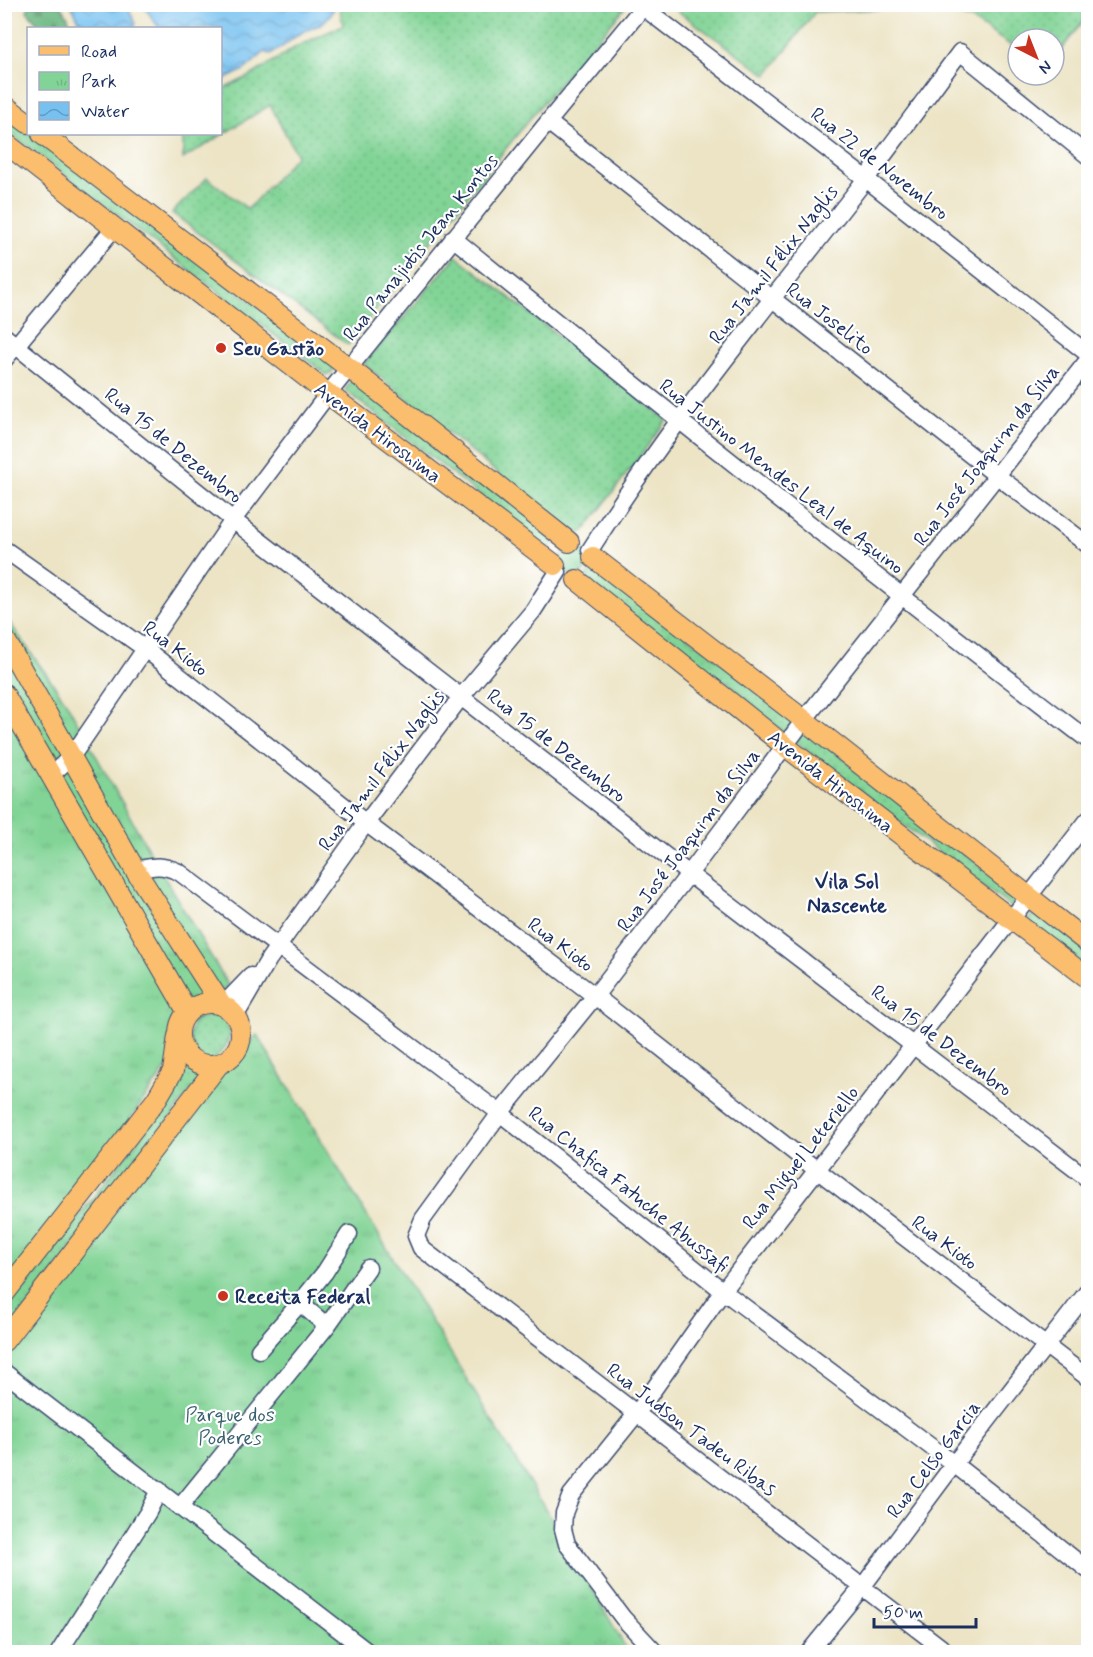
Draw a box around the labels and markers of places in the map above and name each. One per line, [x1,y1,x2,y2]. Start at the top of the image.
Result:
place label: Seu Gastão [233,336,325,363]
marker: Seu Gastão [214,341,228,355]
place label: Receita Federal [235,1284,370,1311]
marker: Receita Federal [216,1289,230,1303]

